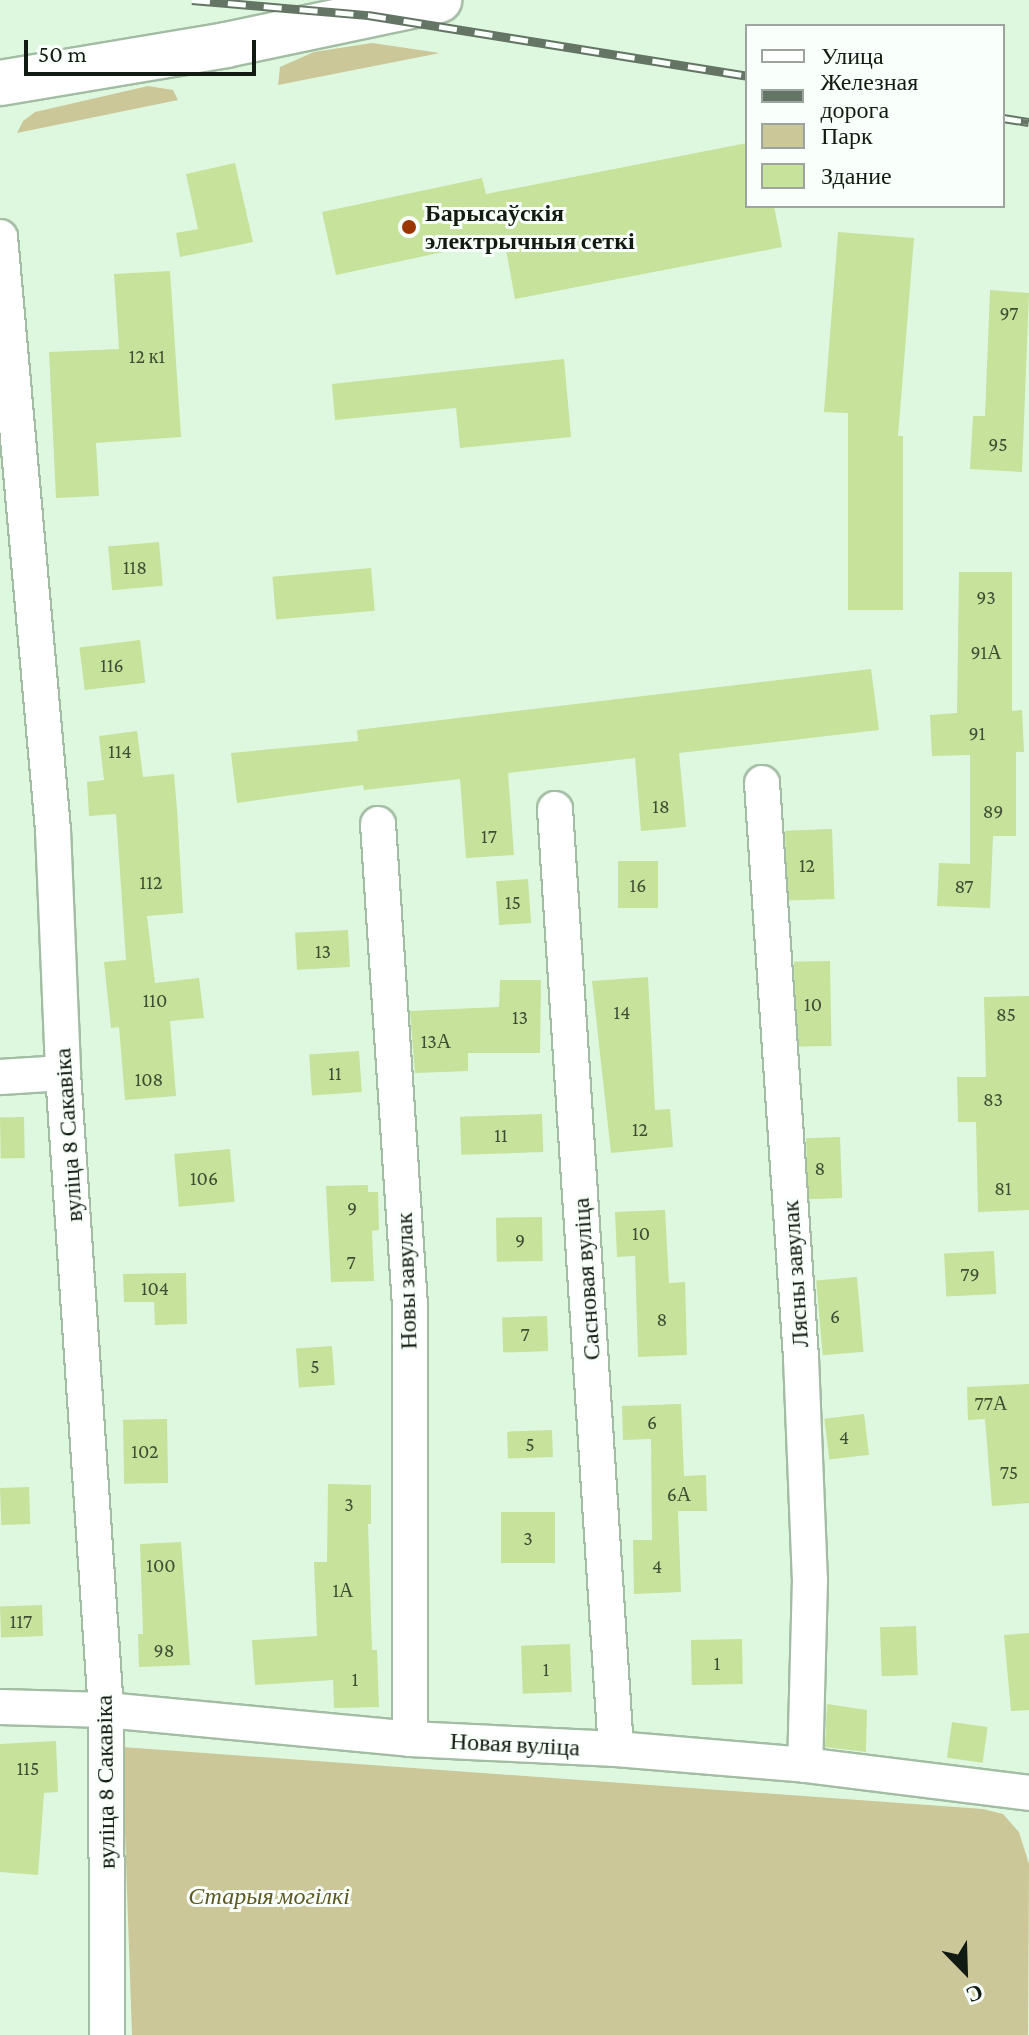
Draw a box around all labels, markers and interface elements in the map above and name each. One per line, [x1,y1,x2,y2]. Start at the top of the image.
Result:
scale bar [28,24,260,74]
legend [745,24,1005,208]
text: 50 m [38,40,87,67]
text: Улица [821,42,884,69]
text: Железная дорога [820,68,918,123]
text: Парк [821,122,873,149]
text: Здание [821,162,892,189]
place label: Барысаўскія электрычныя сеткі [425,199,635,255]
marker: Барысаўскія электрычныя сеткі [400,218,418,236]
house number: 97 [1000,301,1018,325]
house number: 12 к1 [129,344,165,368]
house number: 95 [988,432,1008,456]
house number: 118 [123,555,147,579]
house number: 93 [976,585,996,609]
house number: 91А [970,640,1002,664]
house number: 116 [100,653,124,677]
house number: 91 [969,721,985,745]
house number: 114 [108,739,132,763]
house number: 18 [652,794,670,818]
house number: 89 [983,799,1003,823]
house number: 17 [481,824,497,848]
house number: 12 [799,853,815,877]
house number: 112 [140,870,162,894]
house number: 16 [630,873,646,897]
house number: 87 [954,874,974,898]
house number: 15 [505,890,521,914]
house number: 13 [315,939,331,963]
house number: 110 [143,988,167,1012]
house number: 10 [804,992,822,1016]
house number: 14 [614,1000,630,1024]
house number: 85 [996,1002,1016,1026]
house number: 13 [512,1005,528,1029]
house number: 13А [421,1029,451,1053]
street label: вуліца 8 Сакавіка [48,1047,88,1223]
house number: 11 [328,1061,342,1085]
house number: 108 [135,1067,163,1091]
house number: 83 [983,1087,1003,1111]
house number: 12 [632,1117,648,1141]
house number: 11 [494,1123,508,1147]
house number: 8 [815,1156,825,1180]
house number: 106 [190,1166,218,1190]
house number: 81 [994,1176,1012,1200]
house number: 9 [347,1196,357,1220]
street label: Сасновая вуліца [566,1197,606,1361]
street label: Лясны завулак [775,1200,815,1348]
street label: Новы завулак [389,1212,423,1350]
house number: 10 [632,1221,650,1245]
house number: 9 [515,1228,525,1252]
house number: 7 [346,1250,356,1274]
house number: 79 [960,1262,980,1286]
house number: 104 [141,1276,169,1300]
house number: 6 [830,1304,840,1328]
house number: 8 [657,1307,667,1331]
house number: 7 [520,1322,530,1346]
house number: 5 [310,1354,320,1378]
house number: 77А [975,1391,1007,1415]
house number: 6 [647,1410,657,1434]
house number: 4 [839,1425,849,1449]
house number: 5 [525,1432,535,1456]
house number: 102 [131,1439,159,1463]
house number: 75 [1000,1460,1018,1484]
house number: 6А [667,1482,691,1506]
house number: 3 [344,1492,354,1516]
house number: 3 [523,1526,533,1550]
house number: 100 [146,1553,176,1577]
house number: 4 [652,1554,662,1578]
house number: 1А [332,1578,354,1602]
house number: 117 [10,1609,32,1633]
house number: 98 [154,1638,174,1662]
house number: 1 [714,1651,720,1675]
house number: 1 [543,1657,549,1681]
house number: 1 [352,1667,358,1691]
street label: вуліца 8 Сакавіка [89,1695,121,1869]
street label: Новая вуліца [449,1726,581,1762]
house number: 115 [17,1756,39,1780]
park label: Старыя могілкі [188,1882,350,1910]
north arrow [925,1931,1005,2011]
text: С [962,1979,987,2008]

